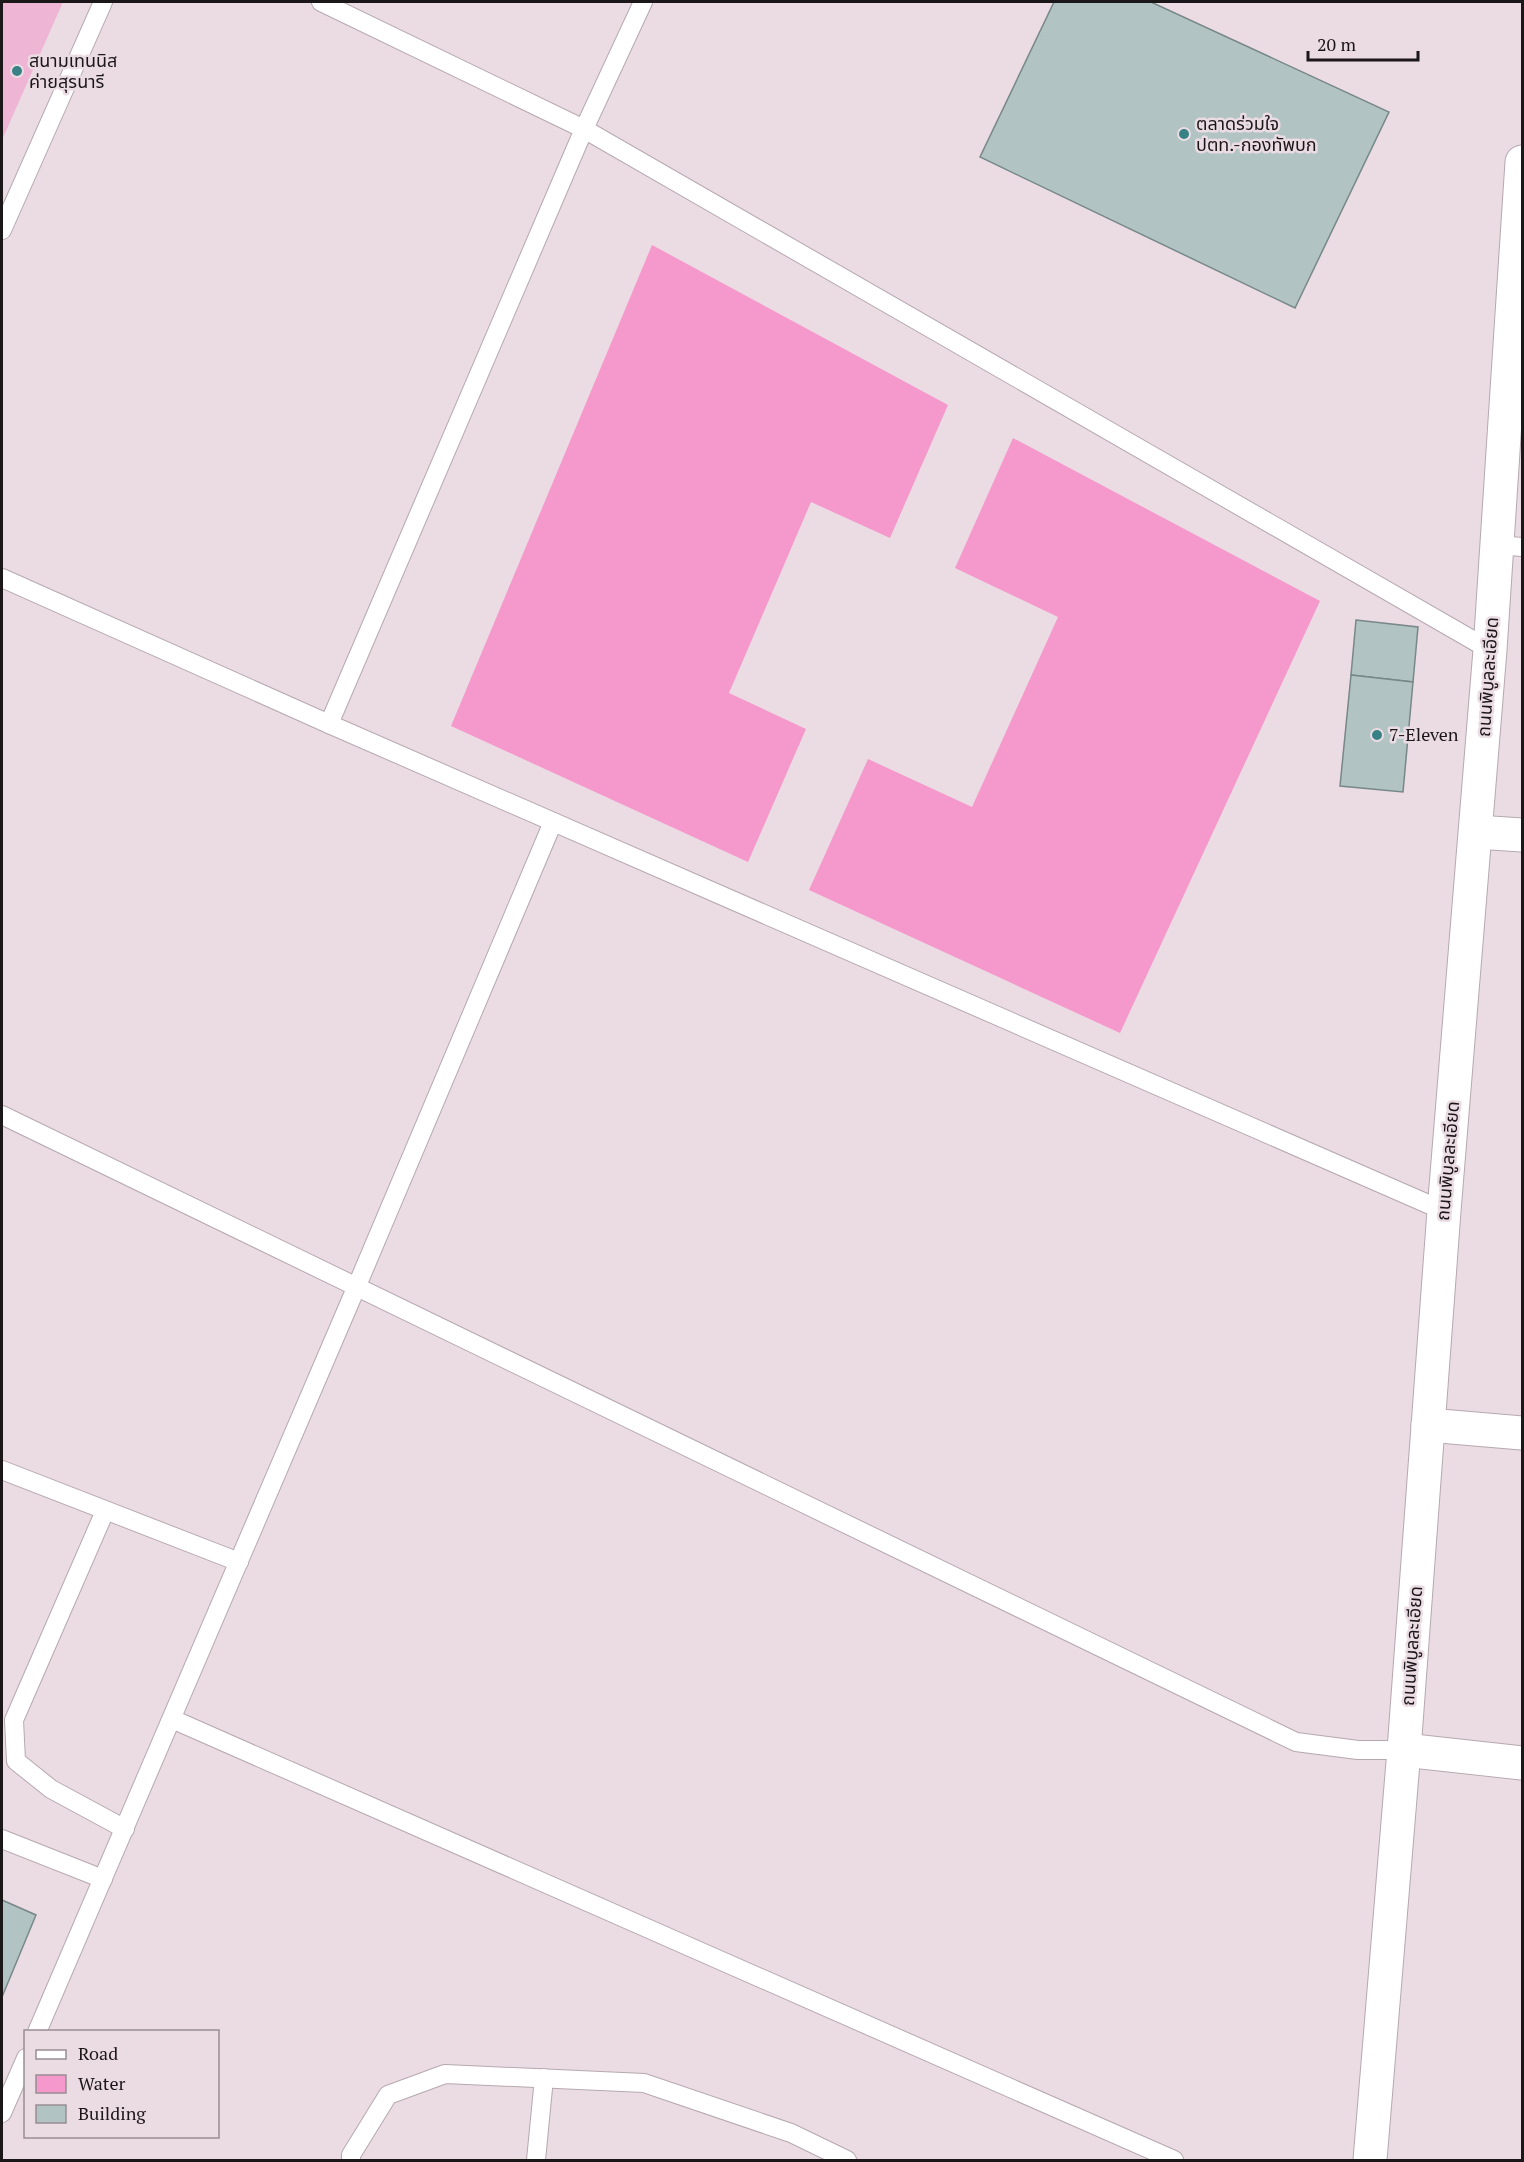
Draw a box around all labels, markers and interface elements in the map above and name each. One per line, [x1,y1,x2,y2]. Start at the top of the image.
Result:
scale bar [1308,24,1418,62]
text: 20 m [1317,32,1357,56]
place label: สนามเทนนิส ค่ายสุรนารี [29,48,117,93]
marker: สนามเทนนิส ค่ายสุรนารี [10,64,24,78]
place label: ตลาดร่วมใจ ปตท.-กองทัพบก [1196,111,1317,156]
marker: ตลาดร่วมใจ ปตท.-กองทัพบก [1177,127,1191,141]
street label: ถนนพิบูลละเอียด [1471,616,1504,738]
place label: 7-Eleven [1389,722,1459,746]
marker: 7-Eleven [1370,728,1384,742]
street label: ถนนพิบูลละเอียด [1430,1100,1465,1222]
street label: ถนนพิบูลละเอียด [1395,1585,1428,1707]
legend [24,2030,219,2138]
text: Road [78,2041,118,2065]
text: Water [78,2071,125,2095]
text: Building [78,2101,146,2125]

